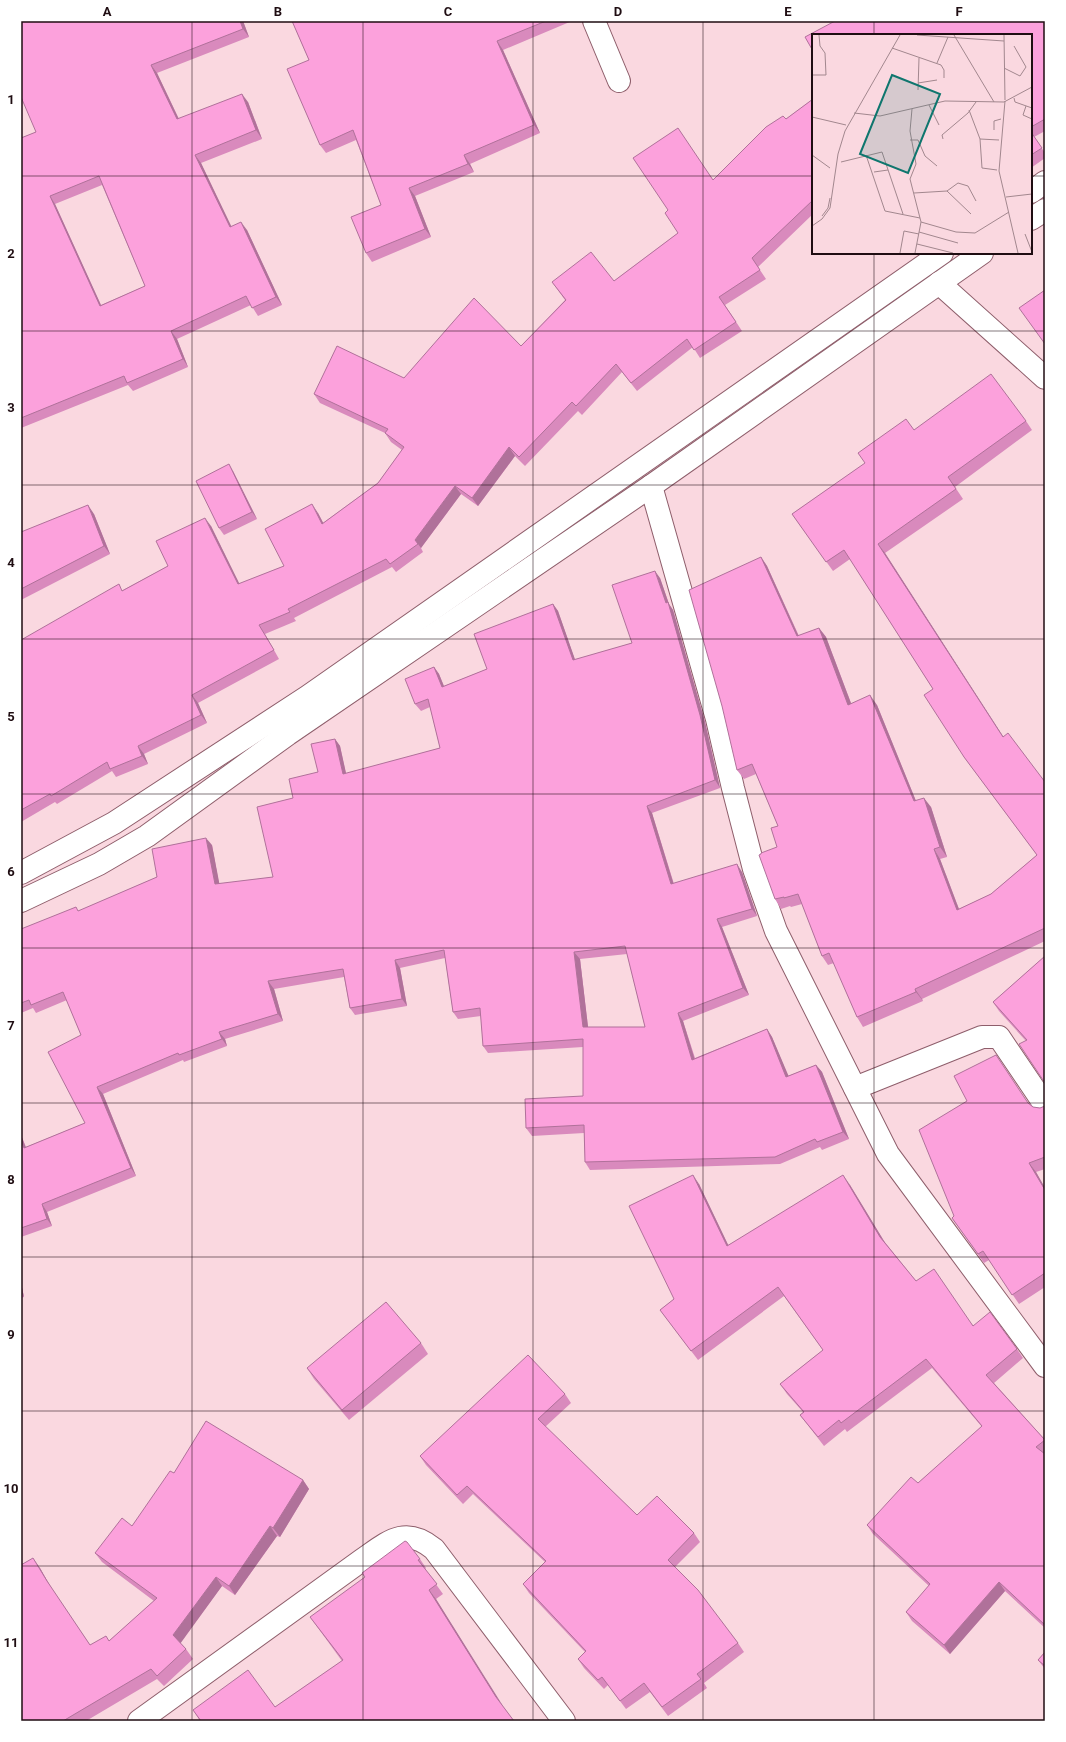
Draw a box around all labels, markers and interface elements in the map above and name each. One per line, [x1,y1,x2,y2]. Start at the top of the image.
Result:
text: A [103,4,112,19]
text: B [274,4,282,19]
text: C [444,4,453,19]
text: D [614,4,622,19]
text: E [784,4,792,19]
text: F [955,4,963,19]
inset map [812,34,1032,254]
text: 1 [7,92,15,107]
text: 2 [7,246,15,261]
text: 3 [7,400,15,415]
text: 4 [7,555,15,570]
text: 5 [7,709,15,724]
text: 6 [7,864,15,879]
text: 7 [7,1018,15,1033]
text: 8 [7,1172,15,1187]
text: 9 [7,1327,15,1342]
text: 10 [4,1481,18,1496]
text: 11 [4,1635,18,1650]

